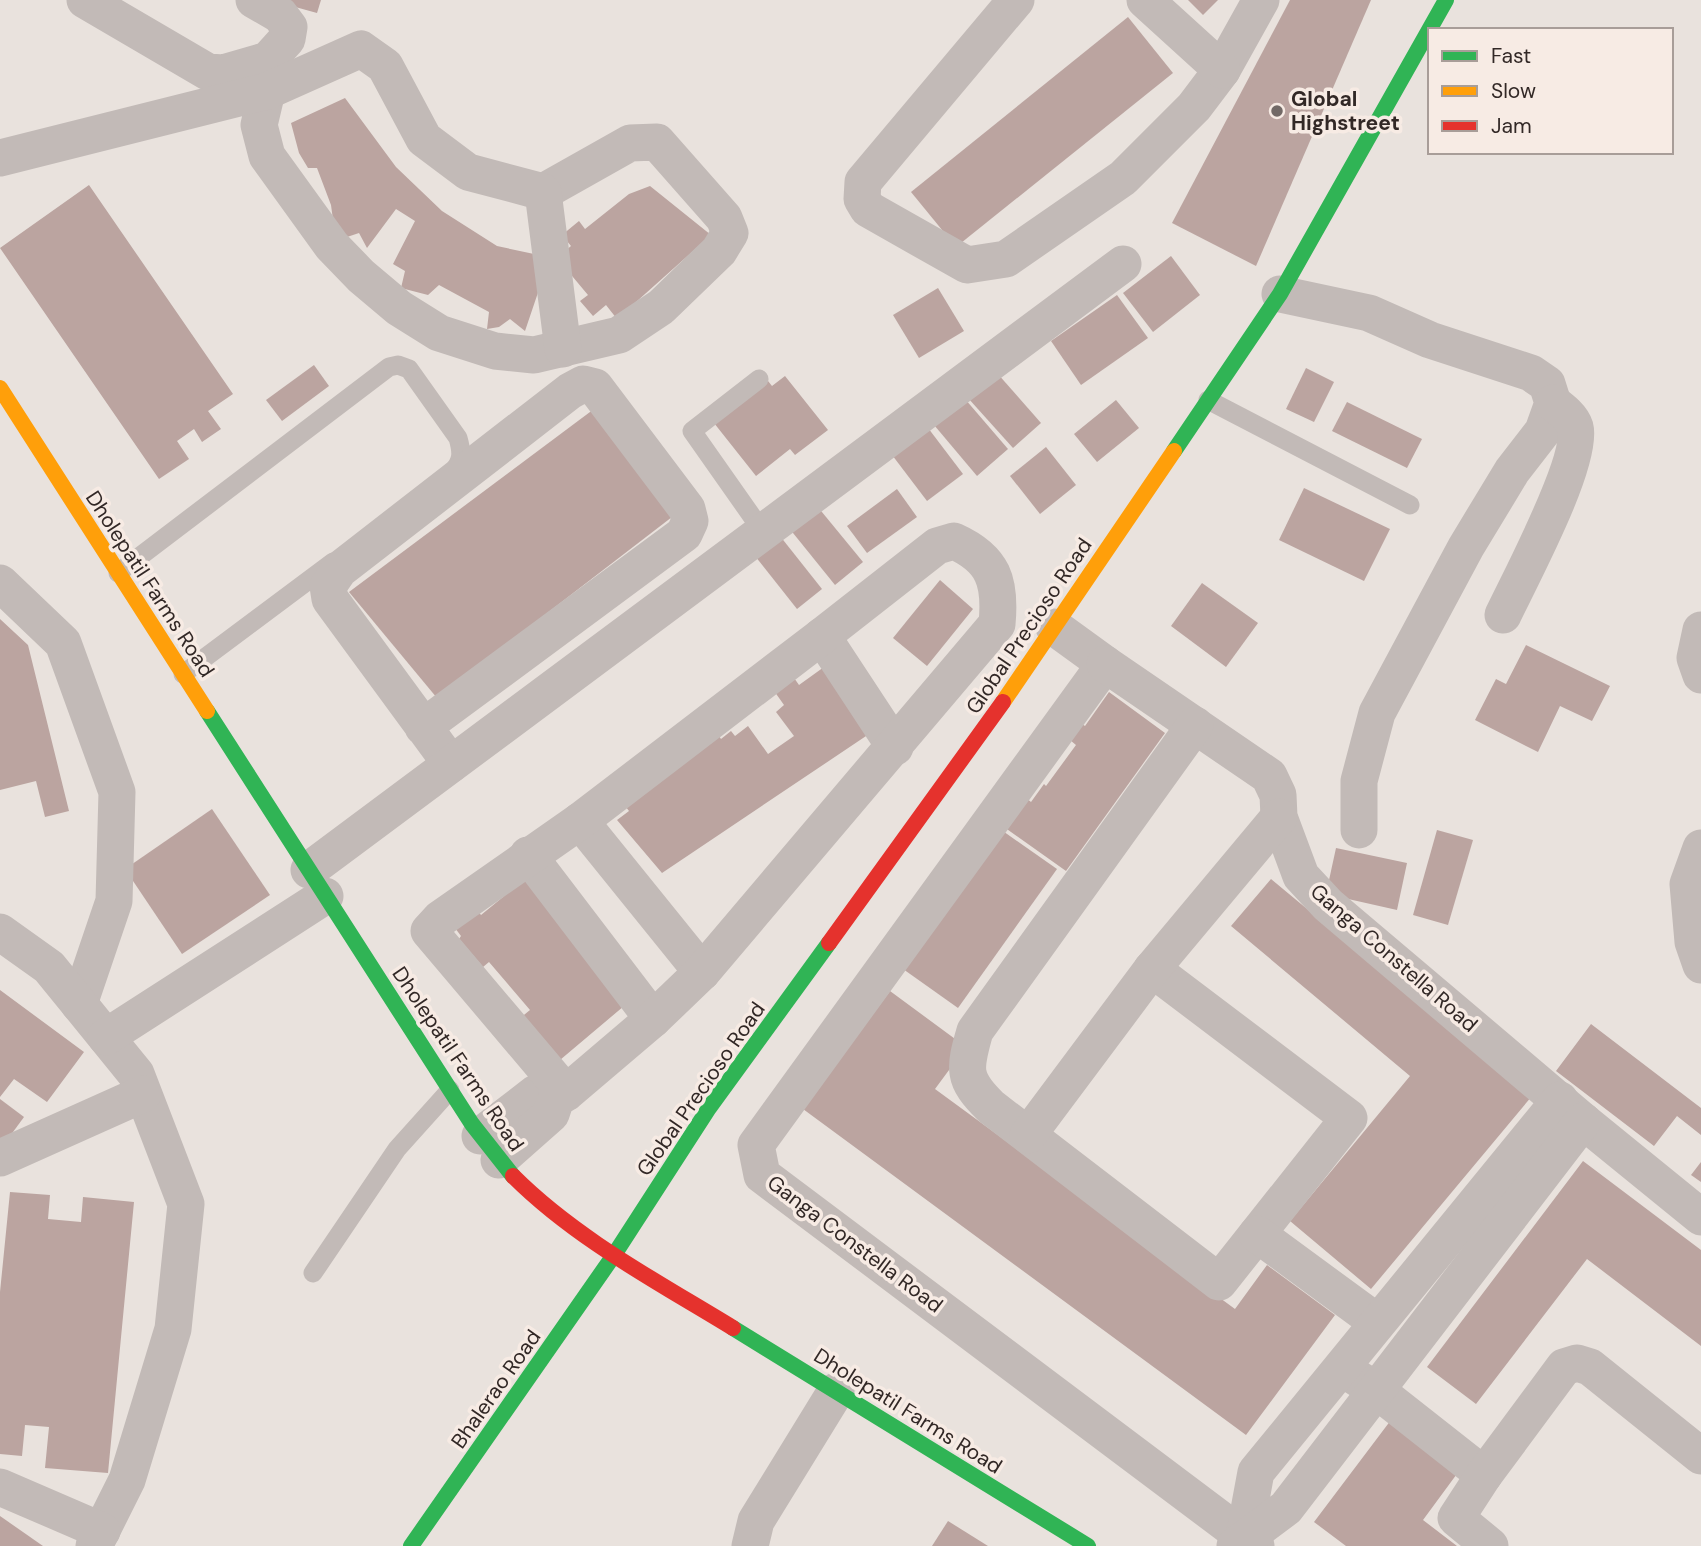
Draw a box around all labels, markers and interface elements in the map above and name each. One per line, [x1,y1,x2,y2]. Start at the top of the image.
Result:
legend [1428,28,1673,154]
text: Fast [1491,42,1531,70]
text: Slow [1491,77,1536,105]
place label: Global Highstreet [1291,85,1400,137]
marker: Global Highstreet [1269,103,1285,119]
text: Jam [1491,112,1532,140]
street label: Dholepatil Farms Road [79,485,221,683]
street label: Global Precioso Road [960,533,1098,719]
street label: Ganga Constella Road [1304,878,1484,1038]
street label: Dholepatil Farms Road [386,961,530,1157]
street label: Global Precioso Road [630,996,772,1182]
street label: Ganga Constella Road [762,1169,948,1319]
street label: Bhalerao Road [445,1324,547,1454]
street label: Dholepatil Farms Road [809,1342,1007,1480]

